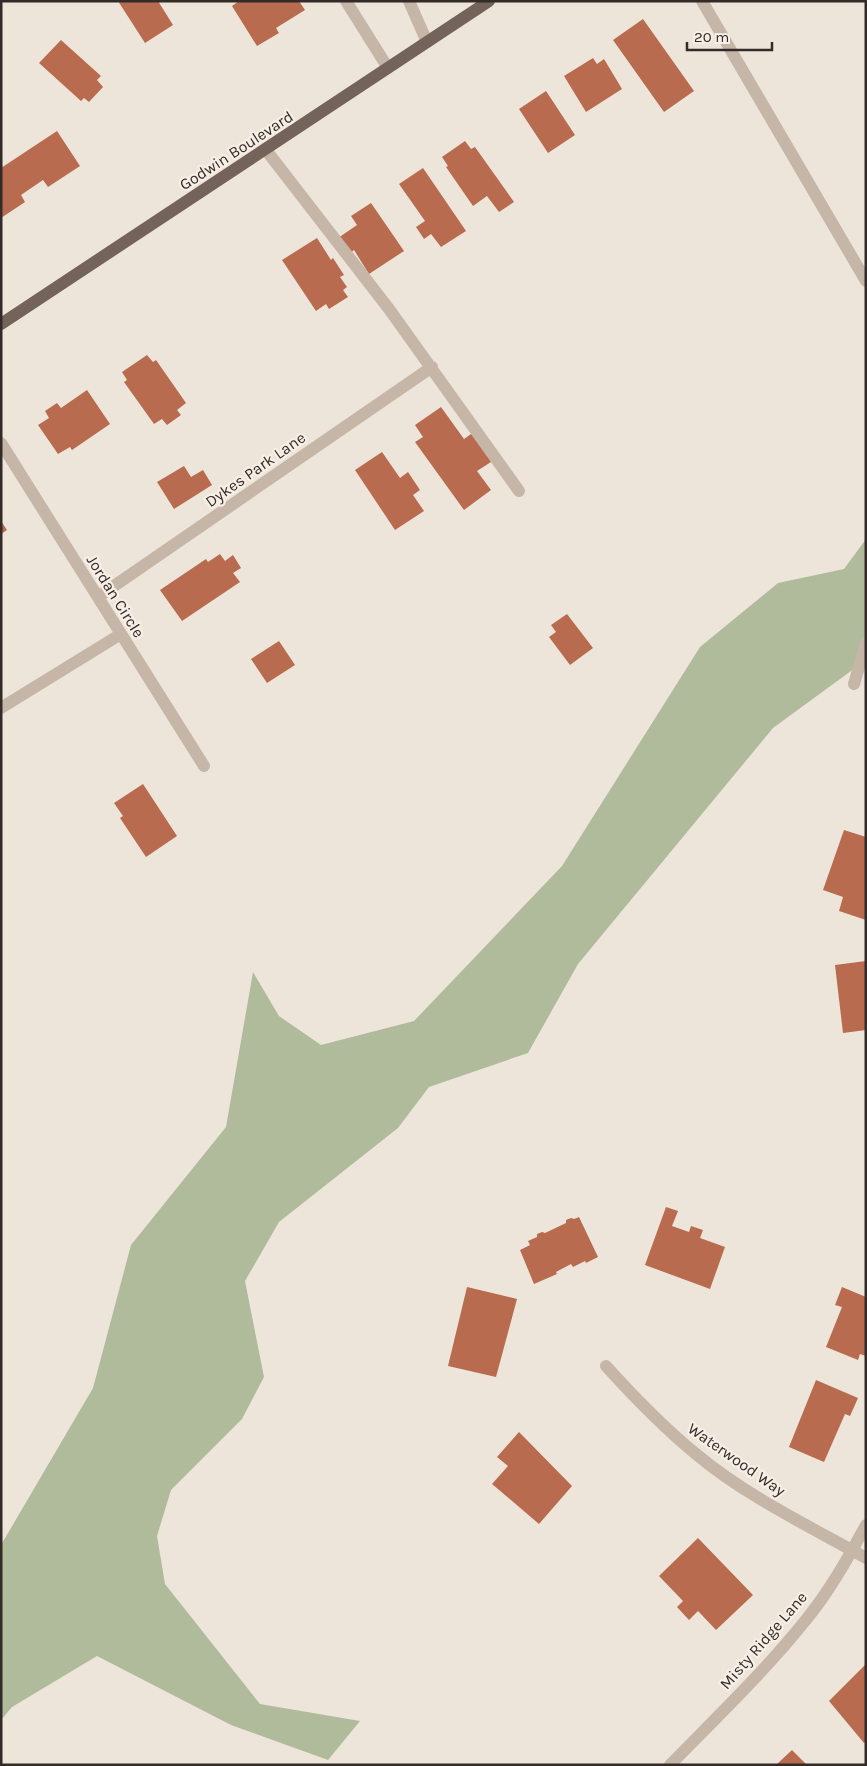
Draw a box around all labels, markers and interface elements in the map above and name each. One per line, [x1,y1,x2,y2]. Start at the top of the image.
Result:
scale bar [687,20,772,52]
text: 20 m [694,28,729,46]
street label: Godwin Boulevard [176,107,297,194]
street label: Dykes Park Lane [202,428,309,511]
street label: Jordan Circle [83,551,149,641]
street label: Waterwood Way [684,1419,790,1500]
street label: Misty Ridge Lane [716,1588,811,1693]

